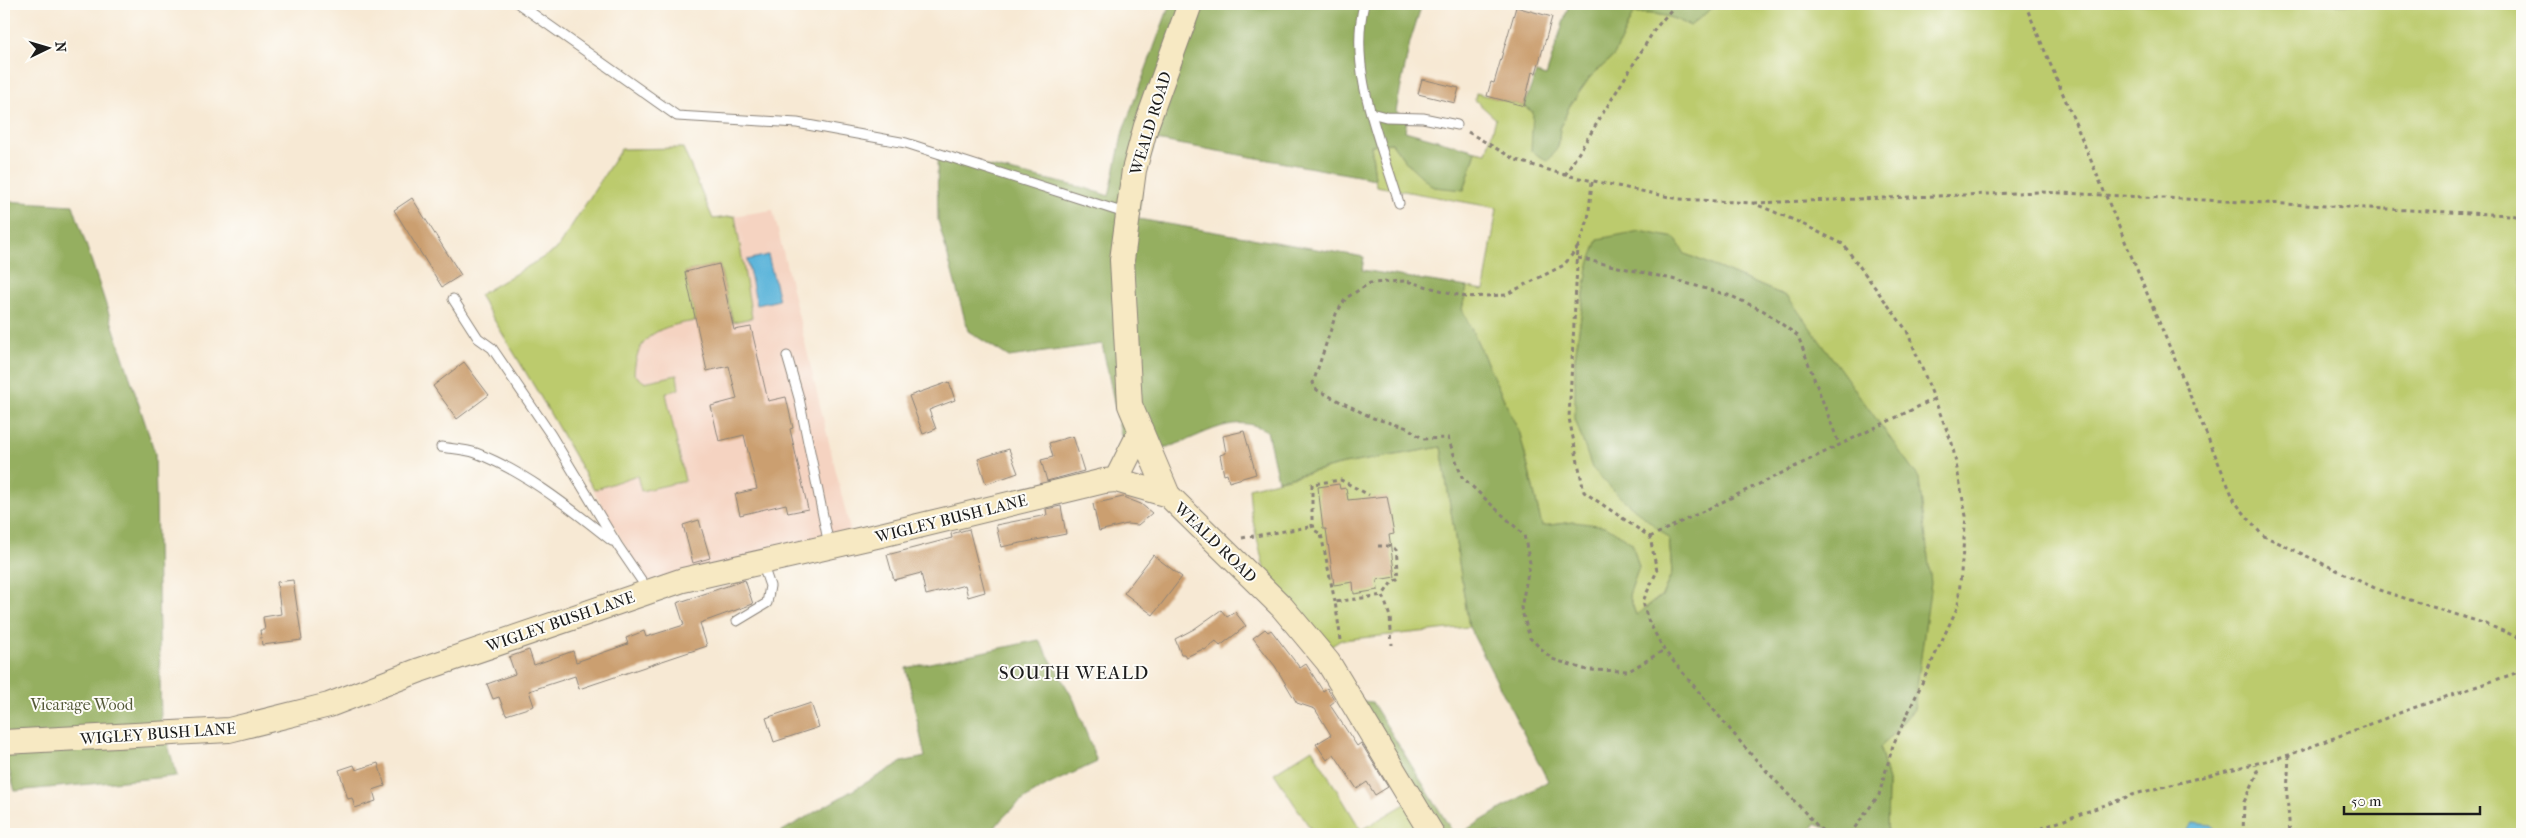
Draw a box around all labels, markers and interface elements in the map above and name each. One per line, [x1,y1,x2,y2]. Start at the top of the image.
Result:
north arrow [22,22,72,72]
text: N [52,41,69,53]
street label: WEALD ROAD [1125,69,1175,178]
street label: WIGLEY BUSH LANE [872,490,1029,547]
street label: WEALD ROAD [1170,498,1261,586]
street label: WIGLEY BUSH LANE [482,587,637,656]
district label: SOUTH WEALD [999,662,1149,684]
park label: Vicarage Wood [29,695,134,714]
street label: WIGLEY BUSH LANE [79,719,237,748]
scale bar [2344,783,2480,815]
text: 50 m [2351,792,2382,810]

